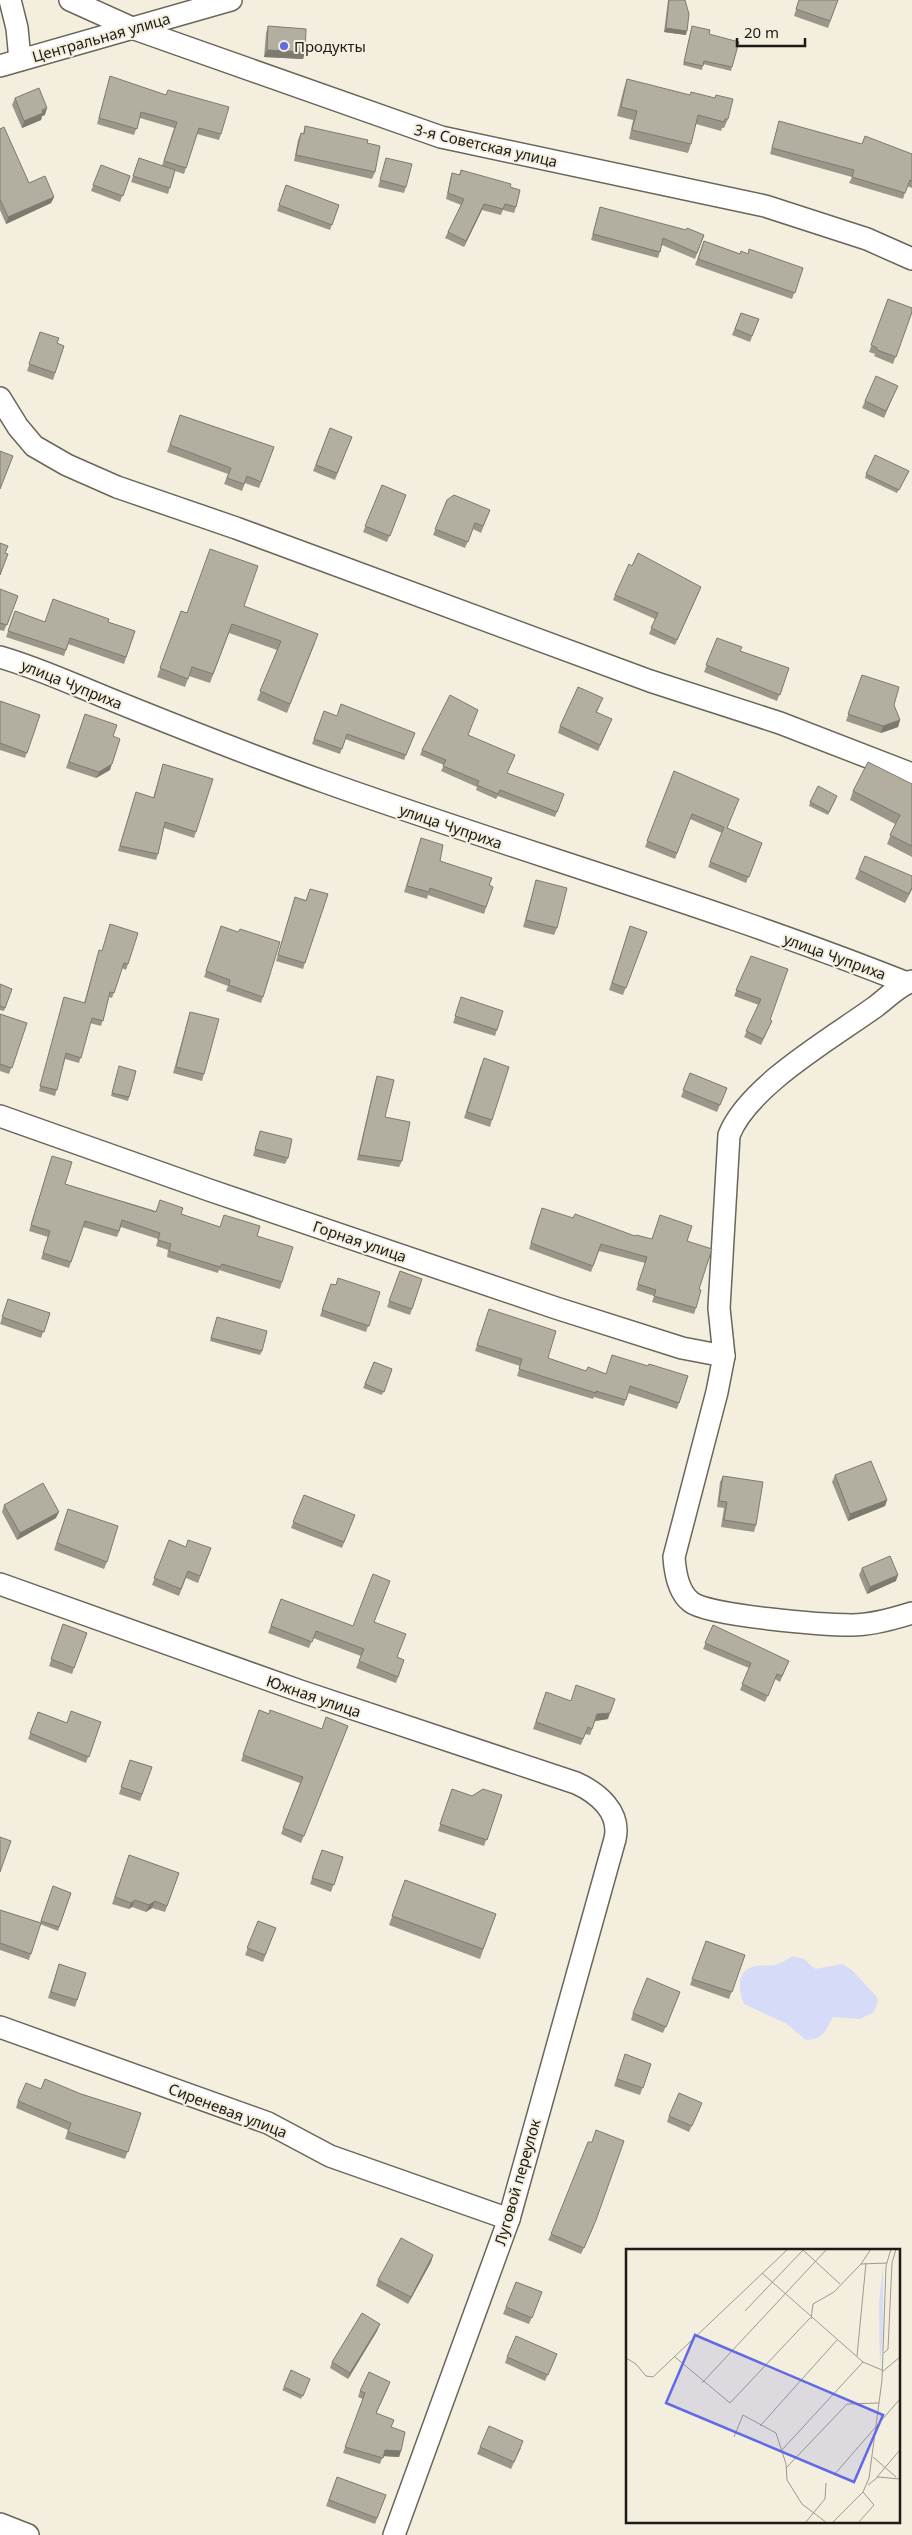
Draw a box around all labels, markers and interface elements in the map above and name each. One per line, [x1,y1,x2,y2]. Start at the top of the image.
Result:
street label: Центральная улица [30,8,172,66]
scale bar [737,15,804,47]
text: 20 m [744,22,779,42]
place label: Продукты [294,36,366,56]
marker: Продукты [278,40,290,52]
street label: 3-я Советская улица [412,119,560,171]
street label: улица Чуприха [18,655,126,713]
street label: улица Чуприха [397,799,505,853]
street label: улица Чуприха [781,928,889,984]
street label: Горная улица [311,1216,409,1266]
street label: Южная улица [264,1670,364,1722]
street label: Сиреневая улица [166,2078,290,2142]
street label: Луговой переулок [489,2116,545,2248]
inset map [626,2249,900,2522]

